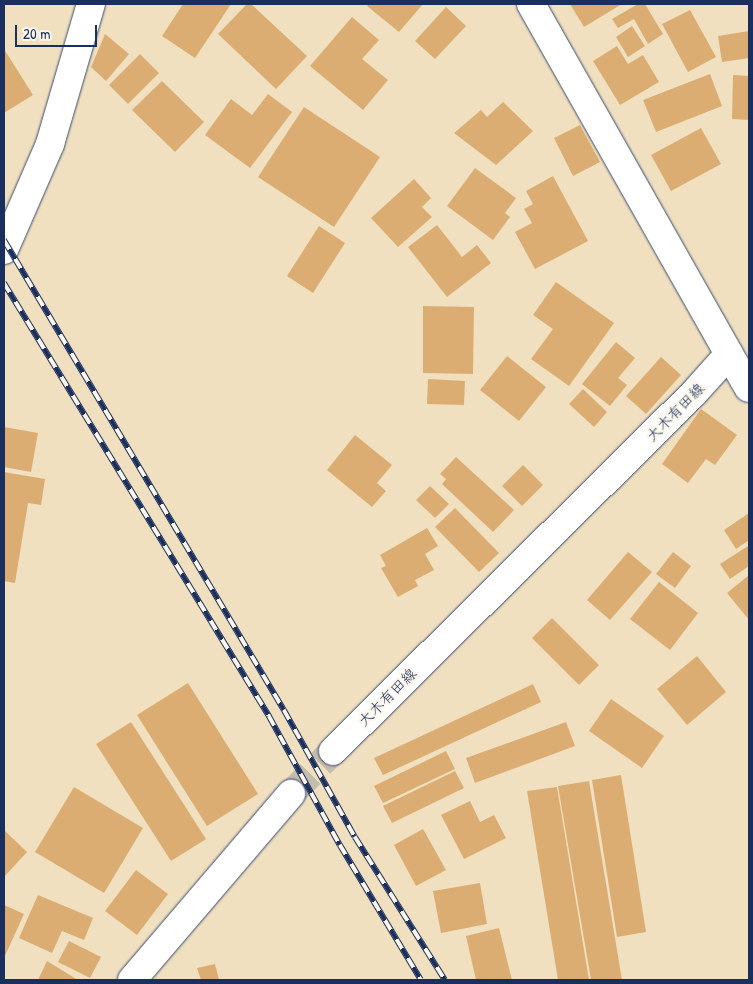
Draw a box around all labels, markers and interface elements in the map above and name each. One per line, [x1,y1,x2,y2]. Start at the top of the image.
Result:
scale bar [18,15,100,47]
text: 20 m [23,23,50,44]
street label: 大木有田線 [642,379,708,445]
street label: 大木有田線 [354,664,420,730]

